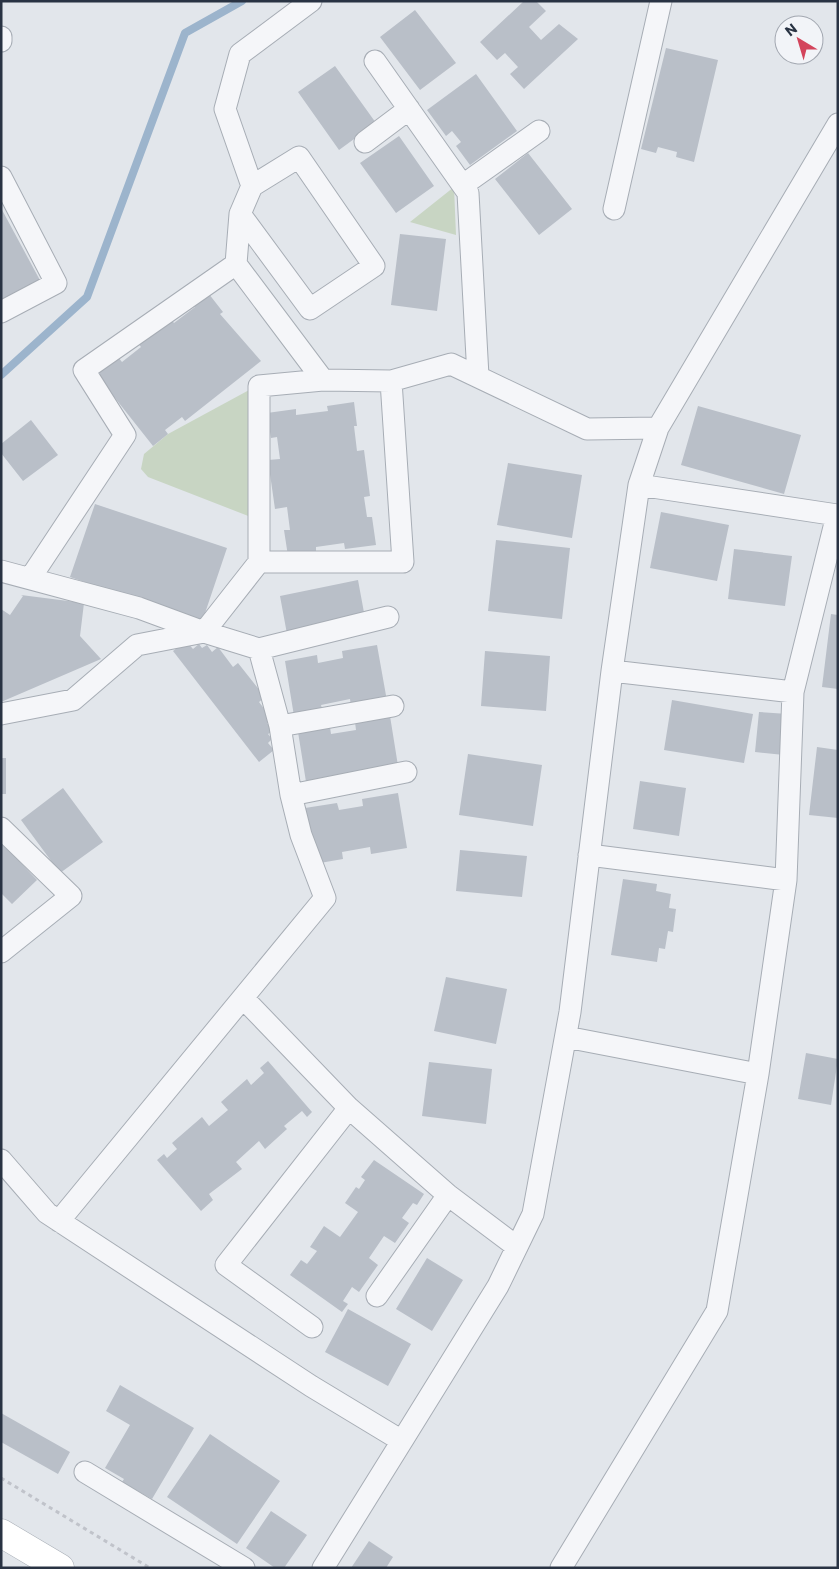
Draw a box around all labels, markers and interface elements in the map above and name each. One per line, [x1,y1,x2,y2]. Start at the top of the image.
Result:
north arrow [774,15,824,65]
text: N [781,19,800,39]

